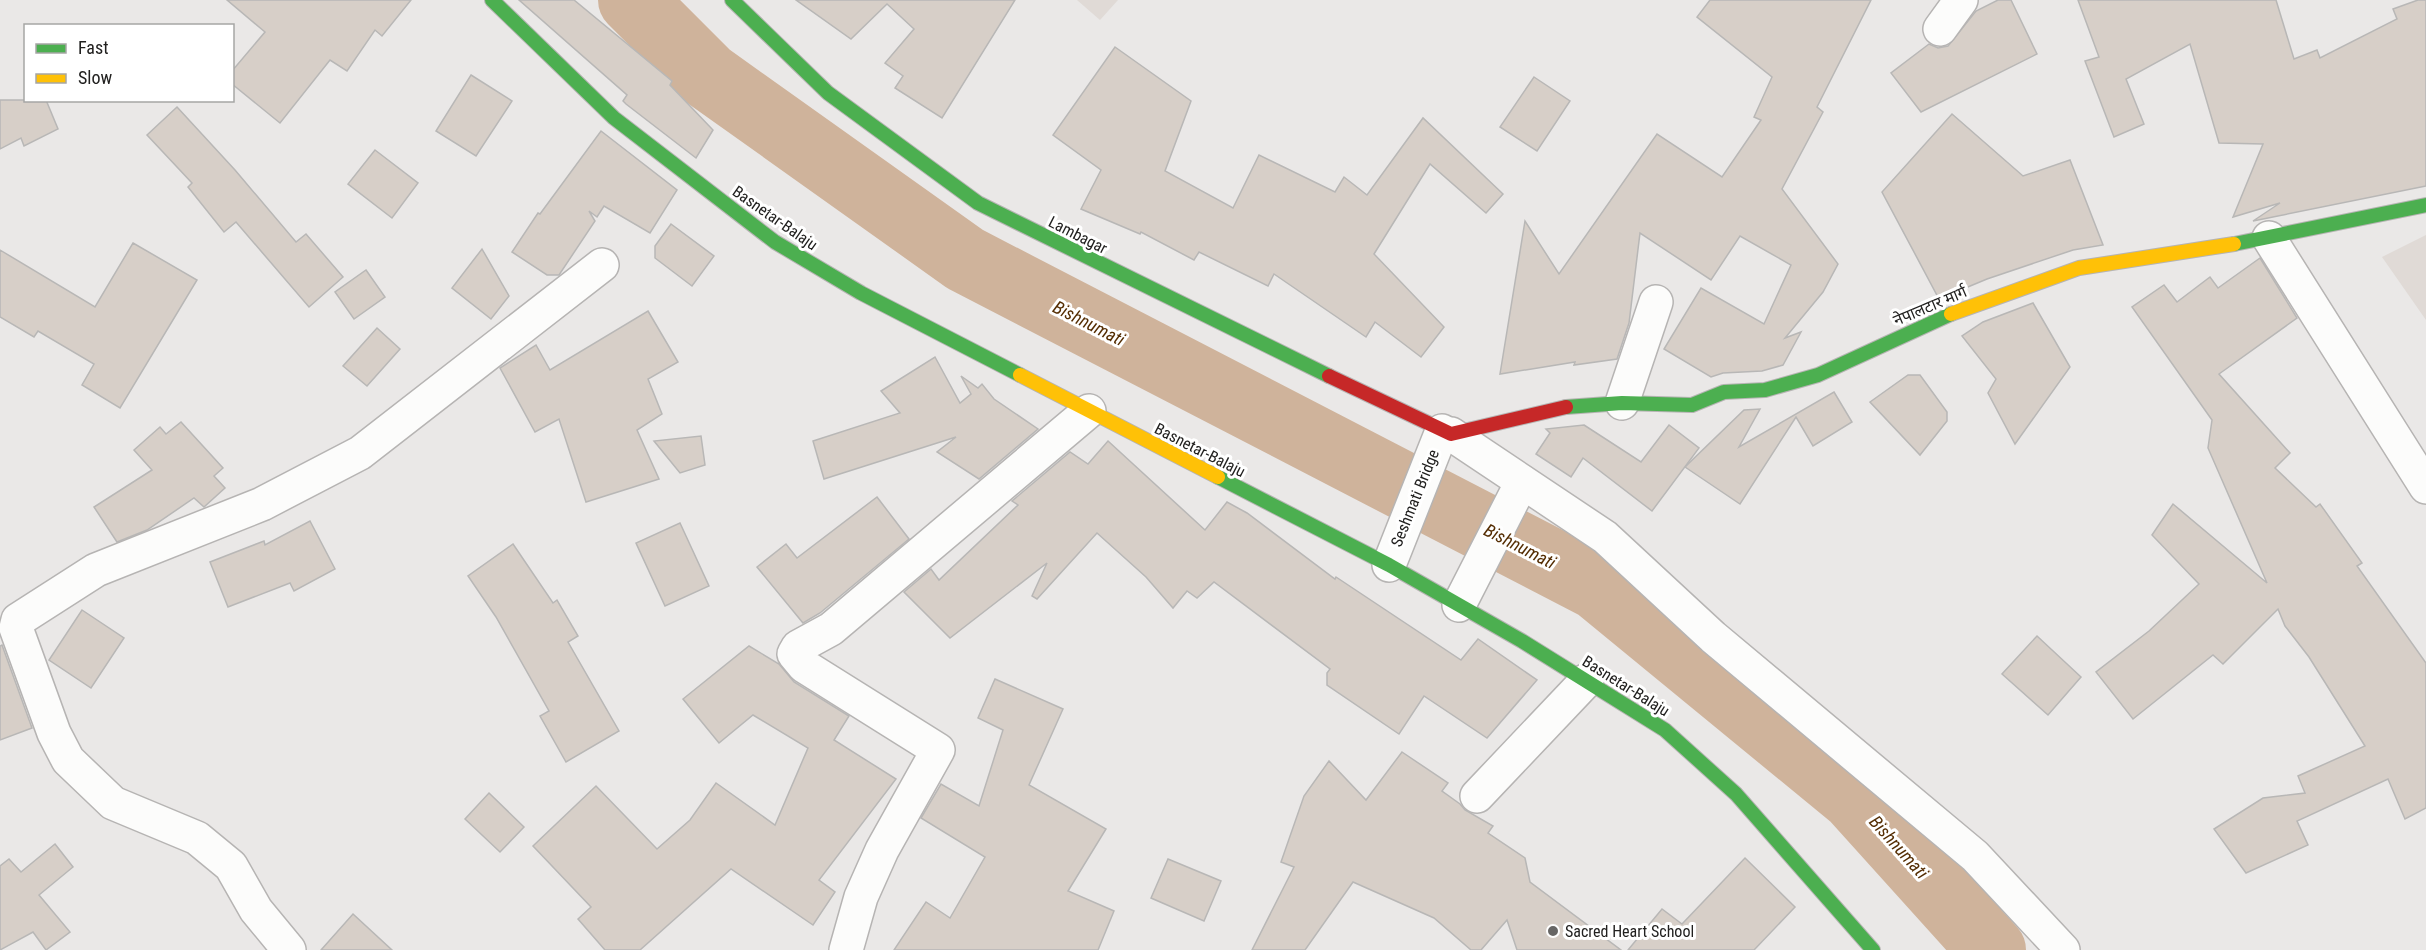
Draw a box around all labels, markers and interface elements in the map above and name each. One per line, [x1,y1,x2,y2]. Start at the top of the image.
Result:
legend [24,24,234,102]
text: Fast [78,37,109,58]
text: Slow [78,67,113,88]
street label: Basnetar-Balaju [729,182,821,254]
street label: Lambagar [1045,212,1111,258]
street label: नेपालटार मार्ग [1890,282,1971,330]
water label: Bishnumati [1050,296,1129,350]
street label: Basnetar-Balaju [1151,419,1249,481]
street label: Seshmati Bridge [1387,447,1443,549]
water label: Bishnumati [1481,519,1560,573]
street label: Basnetar-Balaju [1579,652,1673,720]
water label: Bishnumati [1865,811,1933,884]
place label: Sacred Heart School [1565,922,1694,941]
marker: Sacred Heart School [1546,924,1560,938]

